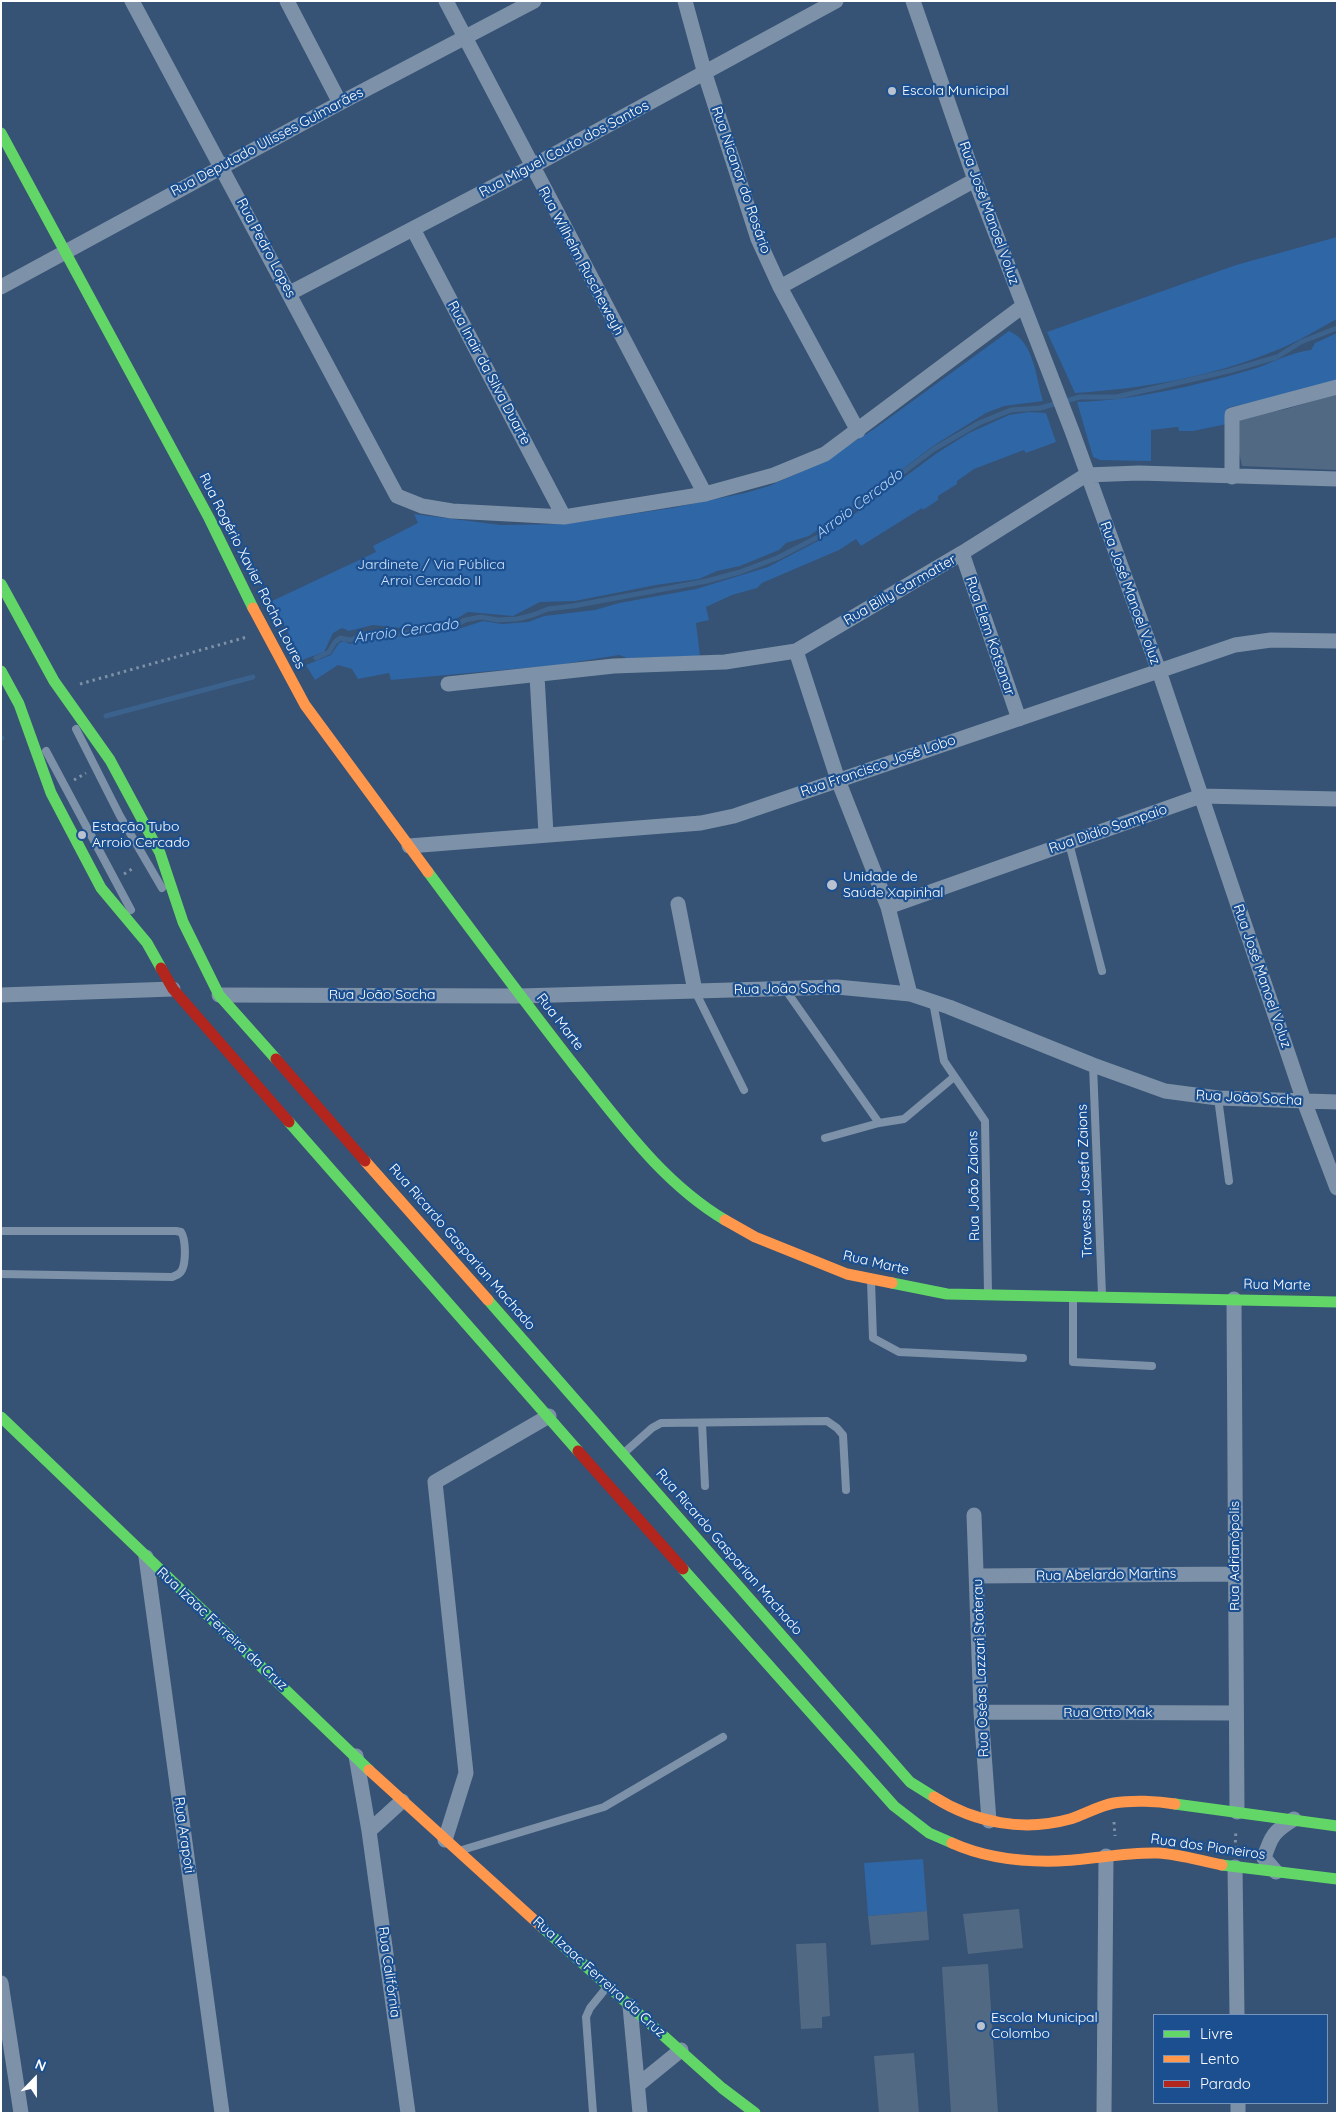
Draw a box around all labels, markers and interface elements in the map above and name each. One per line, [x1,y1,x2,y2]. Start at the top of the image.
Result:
place label: Escola Municipal [902,83,1009,99]
street label: Rua Deputado Ulisses Guimarães [168,84,366,200]
marker: Escola Municipal [886,85,898,97]
street label: Rua Miguel Couto dos Santos [476,97,652,201]
street label: Rua Nicanor do Rosário [708,104,774,256]
street label: Rua José Manoel Voluz [955,139,1023,287]
street label: Rua Wilhelm Ruscheweyh [535,184,627,338]
street label: Rua Pedro Lopes [233,195,299,301]
street label: Rua Inair da Silva Duarte [444,298,534,448]
water label: Arroio Cercado [812,465,906,543]
street label: Rua Rogério Xavier Rocha Loures [195,470,309,672]
street label: Rua José Manoel Voluz [1096,519,1164,667]
street label: Rua Billy Garmatter [841,551,959,629]
park label: Jardinete / Via Pública Arroi Cercado II [357,557,505,590]
street label: Rua Elem Kotsanar [962,574,1018,698]
water label: Arroio Cercado [353,615,459,647]
street label: Rua Francisco José Lobo [798,732,958,800]
street label: Rua Didio Sampaio [1047,801,1169,857]
place label: Estação Tubo Arroio Cercado [92,819,190,852]
marker: Estação Tubo Arroio Cercado [76,829,88,841]
place label: Unidade de Saúde Xapinhal [843,869,944,902]
marker: Unidade de Saúde Xapinhal [825,878,839,892]
street label: Rua José Manoel Voluz [1229,902,1295,1050]
street label: Rua João Socha [733,980,841,998]
street label: Rua João Socha [329,987,435,1003]
street label: Rua Marte [533,990,587,1054]
street label: Rua João Socha [1195,1087,1303,1109]
street label: Travessa Josefa Zaions [1074,1104,1096,1258]
street label: Rua João Zaions [965,1131,983,1241]
street label: Rua Ricardo Gasparian Machado [385,1160,539,1334]
street label: Rua Marte [841,1247,911,1279]
street label: Rua Marte [1243,1276,1311,1294]
street label: Rua Ricardo Gasparian Machado [652,1465,806,1639]
street label: Rua Adrianópolis [1227,1501,1243,1611]
street label: Rua Izaac Ferreira da Cruz [153,1564,291,1694]
street label: Rua Abelardo Martins [1036,1565,1176,1585]
street label: Rua Oséas Lazzari Stoterau [969,1578,993,1758]
street label: Rua Otto Mak [1063,1705,1153,1721]
street label: Rua Arapoti [170,1796,198,1874]
street label: Rua dos Pioneiros [1150,1831,1266,1863]
street label: Rua Izaac Ferreira da Cruz [529,1913,669,2041]
street label: Rua Califórnia [374,1925,404,2019]
place label: Escola Municipal Colombo [991,2010,1098,2042]
legend [1153,2014,1328,2104]
marker: Escola Municipal Colombo [975,2020,987,2032]
text: Livre [1200,2024,1233,2043]
text: Lento [1200,2049,1239,2068]
north arrow [10,2054,60,2104]
text: N [32,2055,49,2075]
text: Parado [1200,2074,1251,2093]

